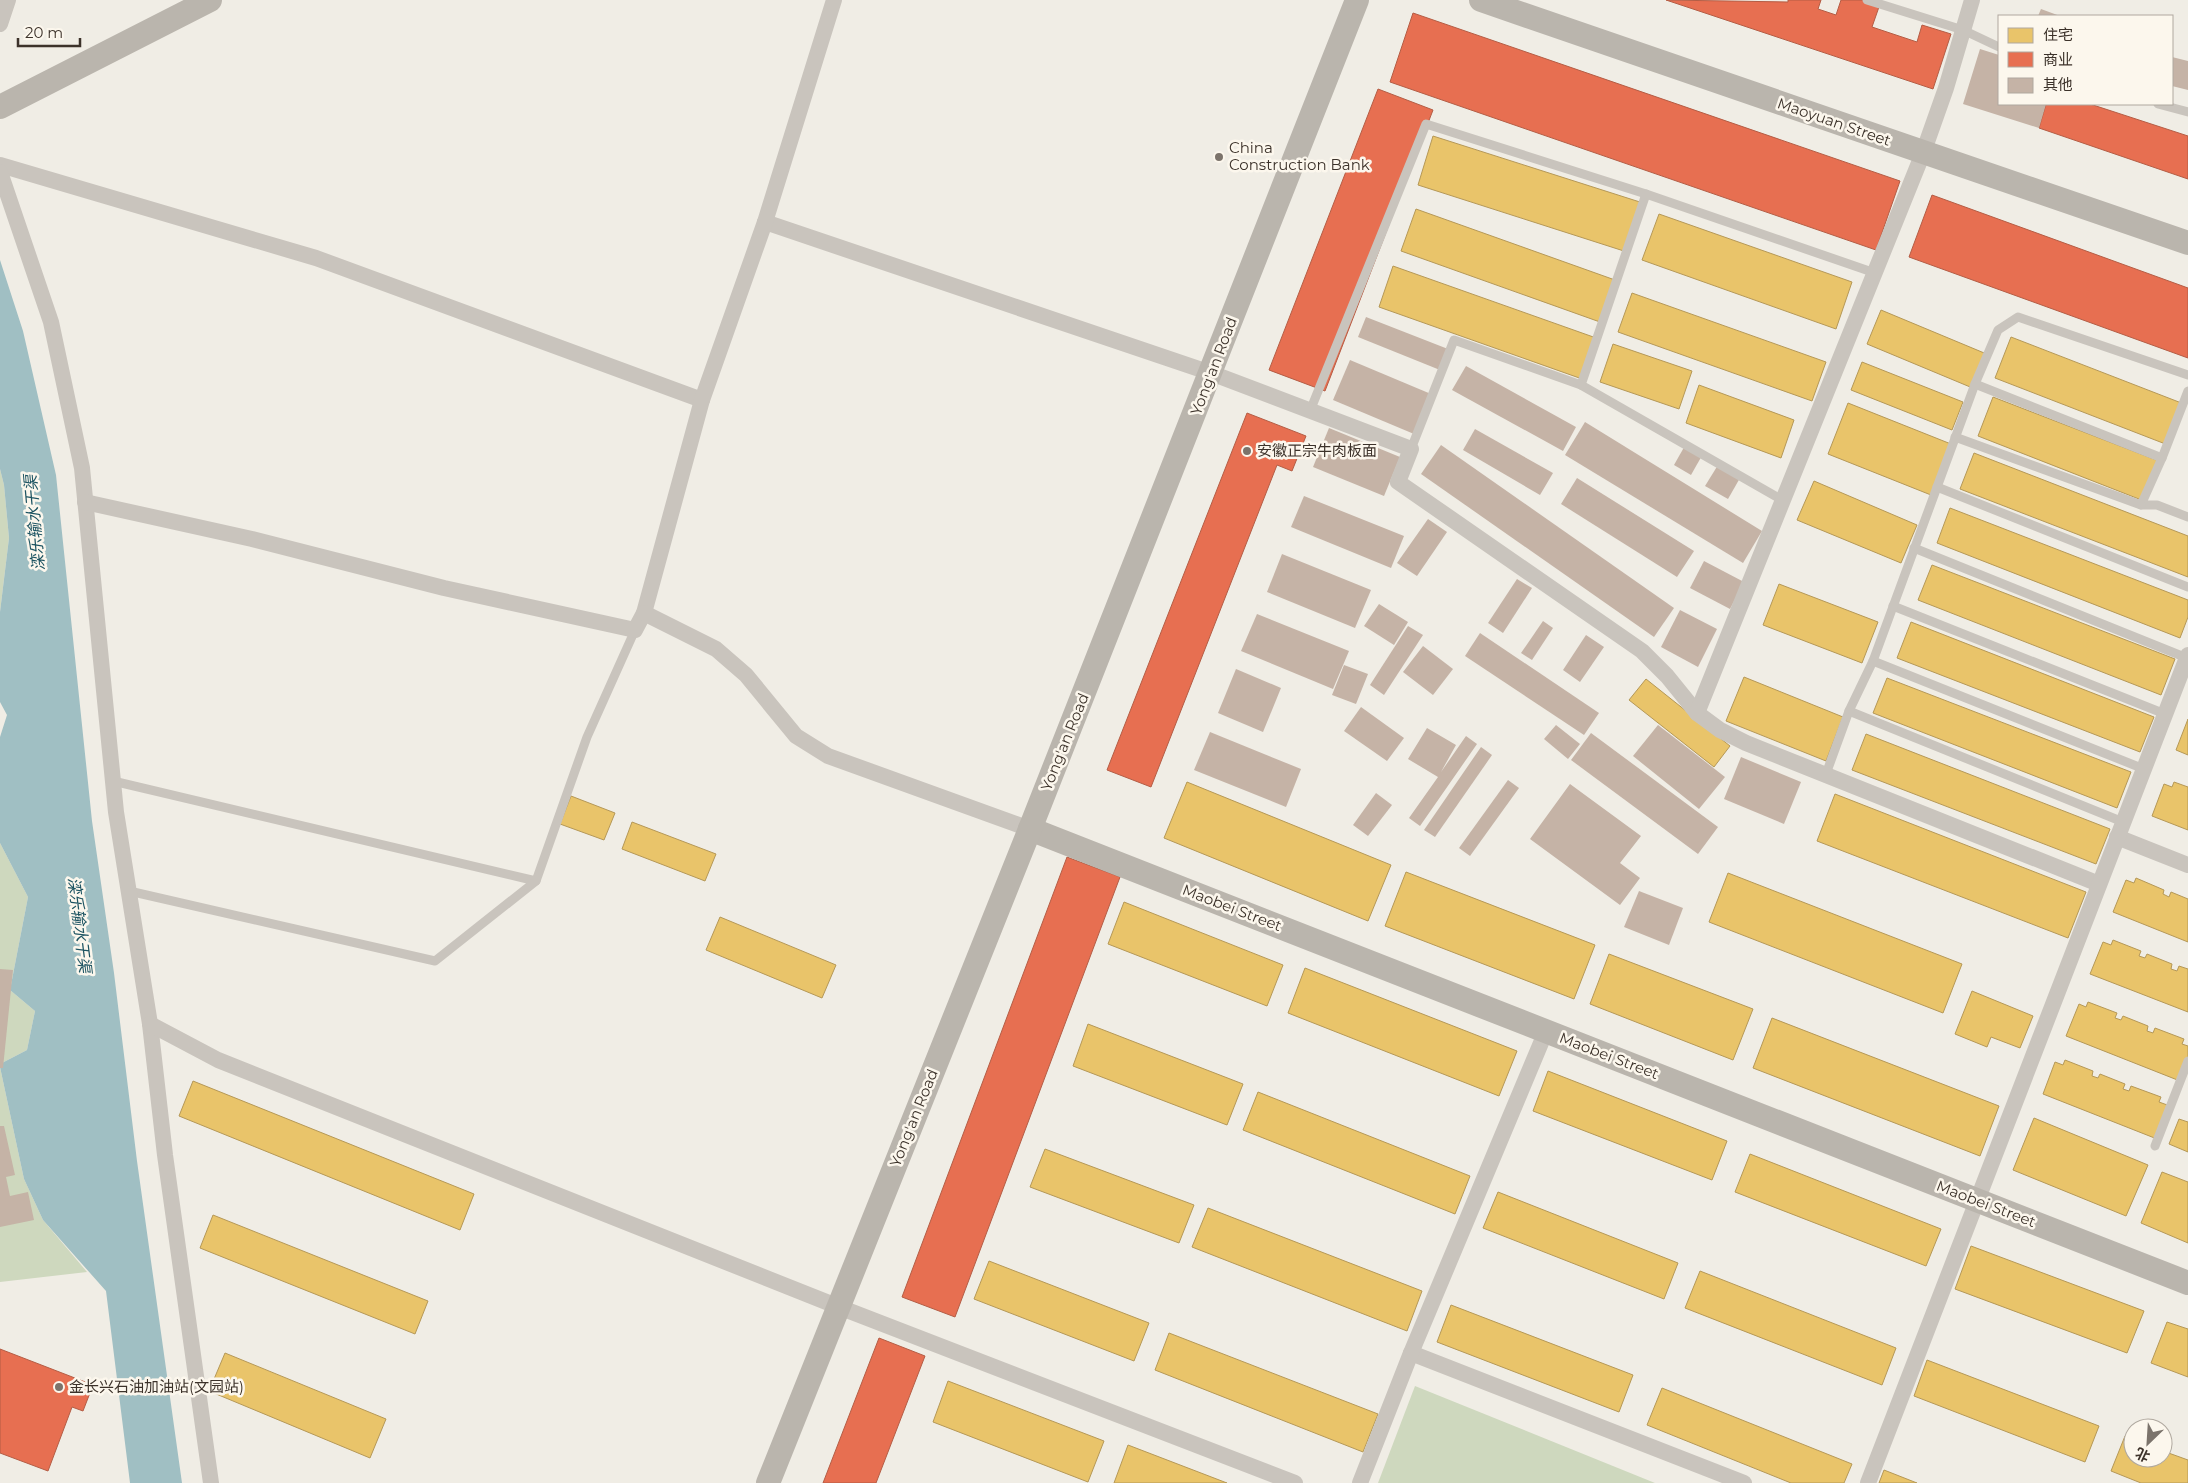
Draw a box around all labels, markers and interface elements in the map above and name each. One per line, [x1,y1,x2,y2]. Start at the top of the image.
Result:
scale bar [18,15,80,47]
legend [1998,15,2173,105]
text: 20 m [25,23,63,42]
text: 住宅 [2043,25,2073,44]
text: 商业 [2043,50,2073,69]
text: 其他 [2043,75,2073,94]
street label: Maoyuan Street [1775,93,1893,150]
place label: China Construction Bank [1229,138,1370,174]
marker: China Construction Bank [1213,151,1225,163]
street label: Yong'an Road [1186,314,1241,418]
place label: 安徽正宗牛肉板面 [1257,441,1377,460]
marker: 安徽正宗牛肉板面 [1241,445,1253,457]
water label: 滦乐输水干渠 [21,472,48,572]
street label: Yong'an Road [1036,690,1093,793]
water label: 滦乐输水干渠 [64,876,95,976]
street label: Maobei Street [1180,880,1285,935]
street label: Maobei Street [1557,1028,1662,1083]
street label: Yong'an Road [885,1066,942,1169]
street label: Maobei Street [1934,1176,2039,1231]
place label: 金长兴石油加油站(文园站) [69,1377,244,1396]
marker: 金长兴石油加油站(文园站) [53,1381,65,1393]
north arrow [2123,1418,2173,1468]
text: 北 [2132,1444,2153,1466]

